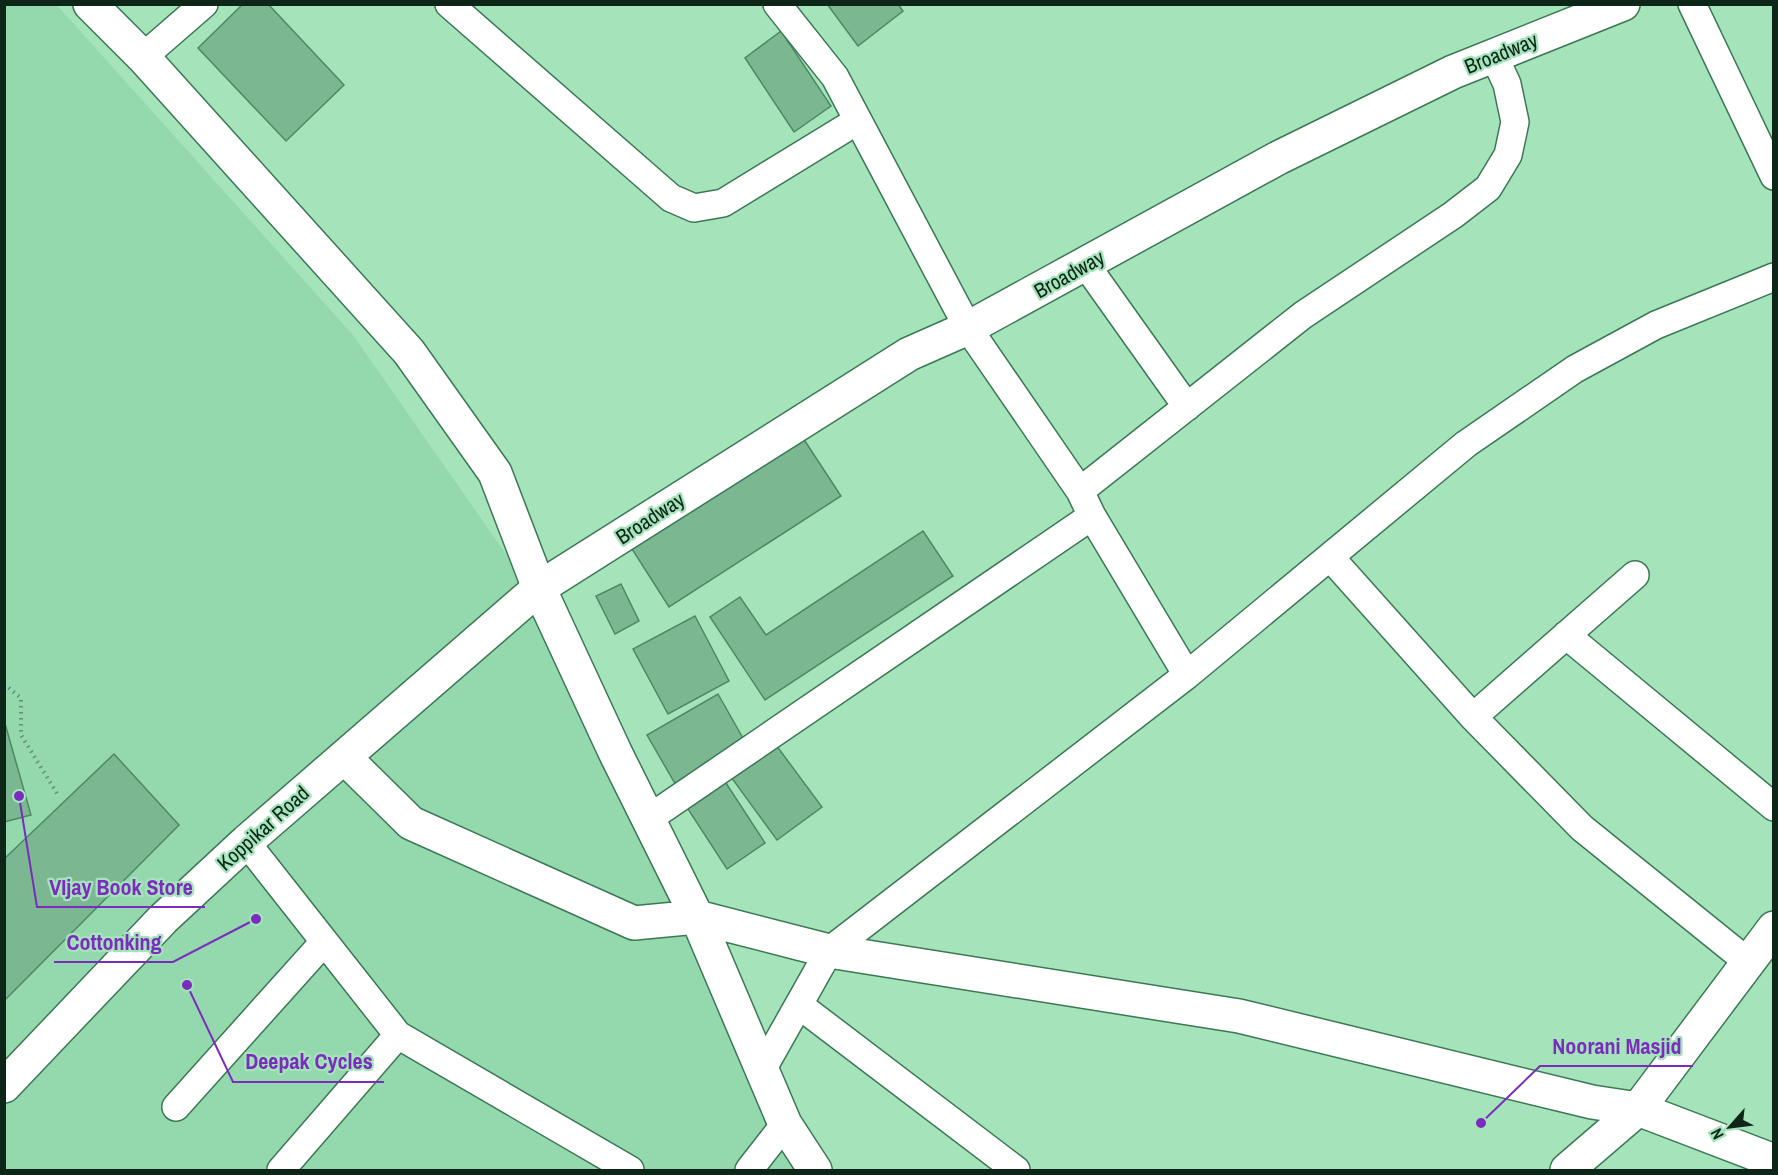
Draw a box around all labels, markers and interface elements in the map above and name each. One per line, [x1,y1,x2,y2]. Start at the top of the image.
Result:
street label: Broadway [1460,25,1542,81]
street label: Broadway [1028,243,1110,305]
street label: Broadway [610,485,690,551]
street label: Koppikar Road [211,779,315,877]
callout: VIjay Book Store [37,867,205,907]
text: VIjay Book Store [49,872,193,902]
callout: Cottonking [54,922,173,962]
text: Cottonking [66,927,162,957]
callout: Noorani Masjid [1540,1026,1693,1066]
text: Noorani Masjid [1552,1031,1682,1061]
callout: Deepak Cycles [233,1042,384,1082]
text: Deepak Cycles [245,1046,373,1076]
north arrow [1700,1097,1760,1157]
text: N [1705,1125,1729,1143]

